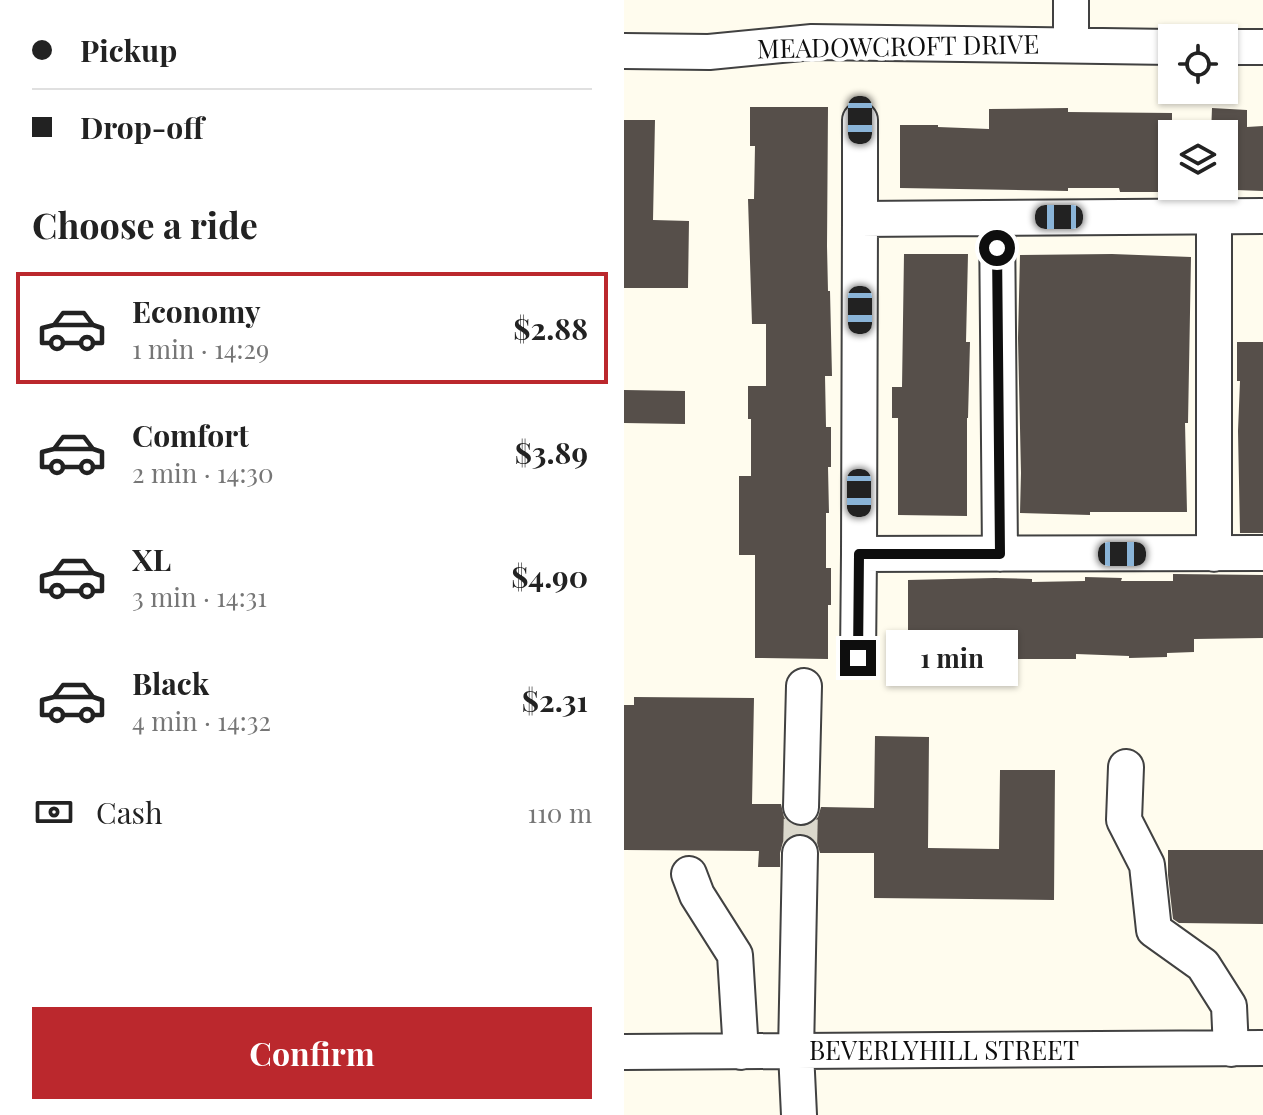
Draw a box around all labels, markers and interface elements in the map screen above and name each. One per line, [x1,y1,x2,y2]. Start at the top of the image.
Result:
map controls [1158,24,1238,200]
button: locate [1158,24,1238,104]
street label: MEADOWCROFT DRIVE [757,26,1039,65]
text: Pickup [80,30,177,70]
car [848,96,872,144]
text: Drop-off [80,107,204,147]
button: layers [1158,120,1238,200]
text: Choose a ride [32,200,258,248]
car [1035,205,1083,229]
route start [979,230,1015,266]
car [848,286,872,334]
text: Economy [132,291,261,331]
icon: car [36,292,108,364]
text: $2.88 [513,308,588,348]
text: 1 min · 14:29 [132,331,269,366]
text: Comfort [132,415,249,455]
icon: car [36,416,108,488]
text: $3.89 [515,432,588,472]
text: 2 min · 14:30 [132,455,274,490]
car [847,469,871,517]
text: XL [132,539,171,579]
icon: car [36,540,108,612]
car [1098,542,1146,566]
text: $4.90 [511,556,588,596]
text: 3 min · 14:31 [132,579,267,614]
callout: 1 min [886,630,1018,686]
route end [840,640,876,676]
text: 1 min [920,640,984,675]
text: Black [132,663,209,703]
icon: car [36,664,108,736]
text: $2.31 [522,680,588,720]
text: 4 min · 14:32 [132,703,271,738]
icon: cash [32,790,76,834]
text: Cash [96,792,163,832]
text: 110 m [528,795,592,830]
button: Confirm [32,1007,592,1099]
street label: BEVERLYHILL STREET [809,1032,1079,1067]

